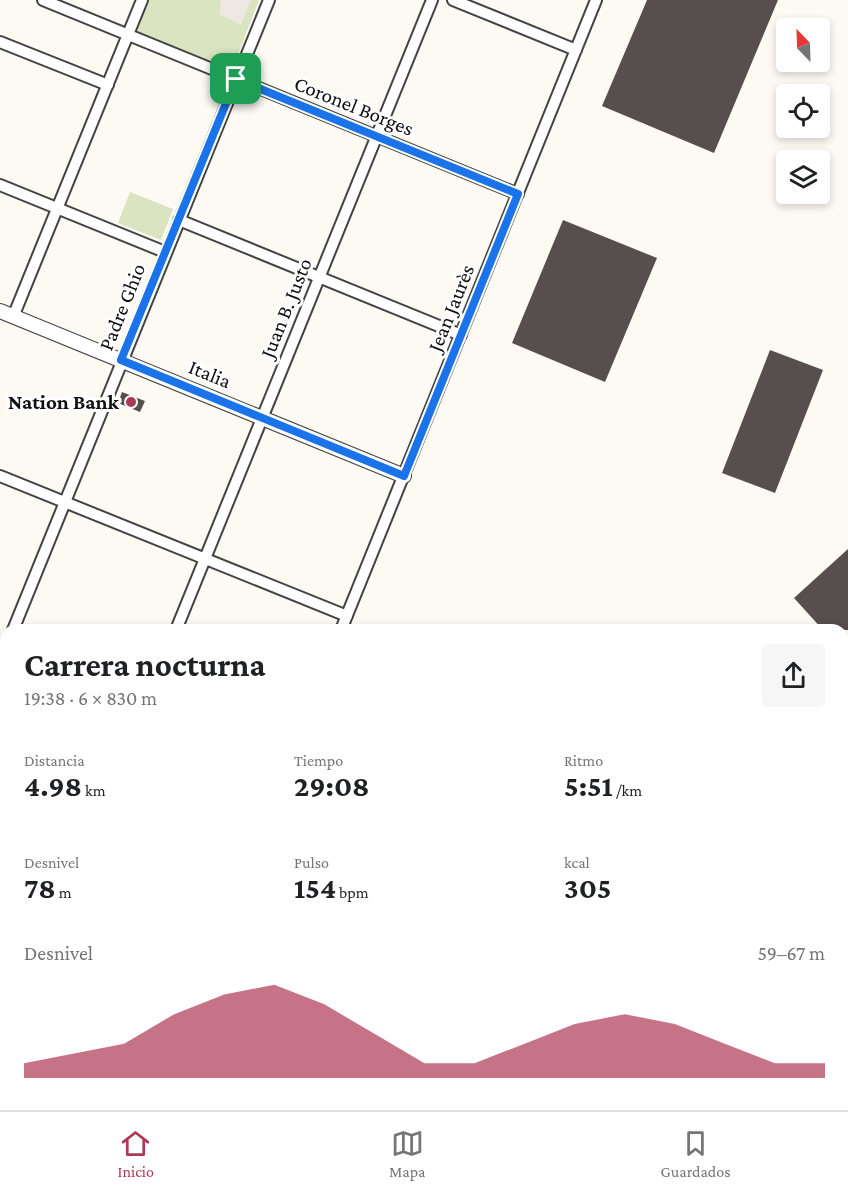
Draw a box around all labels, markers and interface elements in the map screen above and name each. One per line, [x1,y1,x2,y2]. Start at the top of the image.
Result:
north arrow [776,18,830,72]
map controls [776,18,830,204]
pin [210,53,261,104]
icon: arrive [219,62,252,95]
street label: Coronel Borges [291,71,417,141]
button: locate [776,84,830,138]
button: layers [776,150,830,204]
street label: Juan B. Justo [254,255,317,363]
street label: Padre Ghio [94,260,150,354]
street label: Jean Jaurès [422,261,479,357]
street label: Italia [185,355,235,393]
place label: Nation Bank [8,390,120,414]
marker: Nation Bank [124,395,138,409]
button: share [762,644,825,707]
text: Carrera nocturna [24,646,266,683]
text: 19:38 · 6 × 830 m [24,687,157,709]
text: Distancia [24,752,85,769]
text: Tiempo [294,752,343,769]
text: Ritmo [564,752,603,769]
text: 4.98 [24,769,82,802]
text: 29:08 [294,769,370,802]
text: 5:51 [564,769,613,802]
text: km [82,782,106,799]
text: /km [613,782,642,799]
text: Desnivel [24,854,79,871]
text: Pulso [294,854,329,871]
text: kcal [564,854,590,871]
text: 78 [24,871,56,904]
text: 154 [294,871,336,904]
text: 305 [564,871,612,904]
text: m [56,884,72,901]
text: bpm [336,884,369,901]
text: Desnivel [24,942,93,964]
text: 59–67 m [758,942,825,964]
tab: Inicio [118,1127,154,1180]
tab: Mapa [389,1127,426,1180]
tab: Guardados [661,1127,730,1180]

